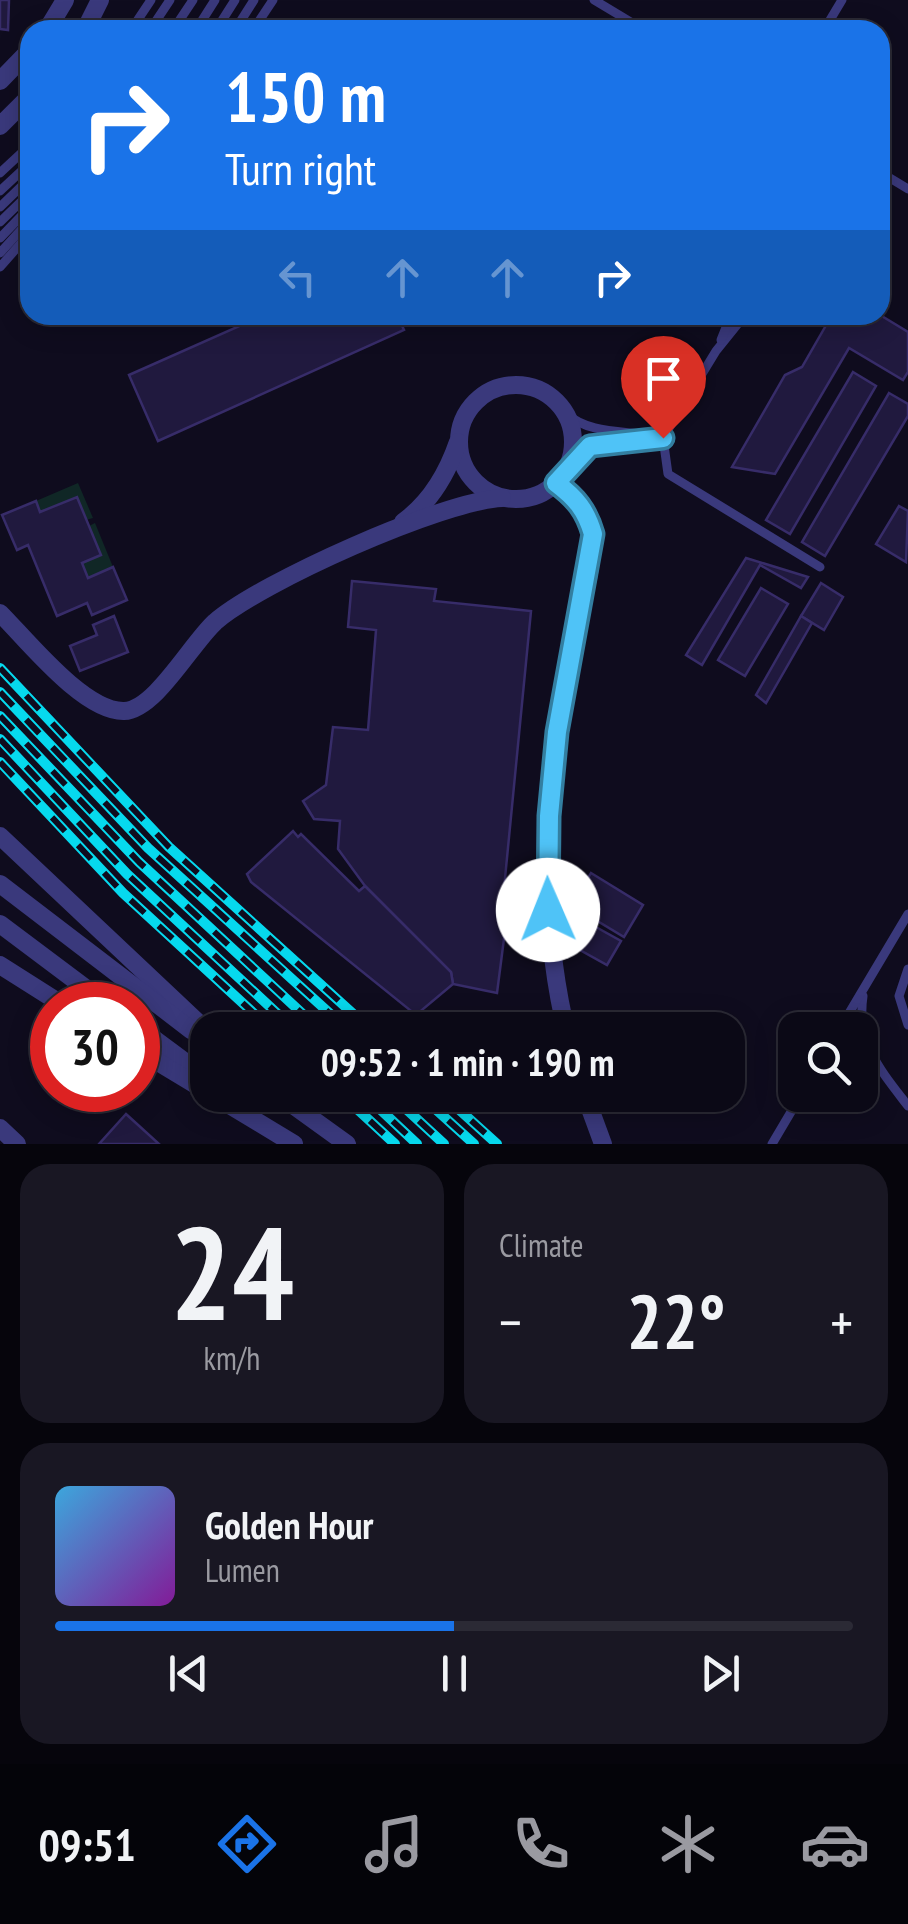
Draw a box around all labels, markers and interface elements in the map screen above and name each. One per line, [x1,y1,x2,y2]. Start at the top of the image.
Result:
text: 150 m [225,51,386,141]
icon: right [60,60,190,190]
text: Turn right [225,139,376,197]
icon: left [270,250,325,305]
icon: ahead [375,250,430,305]
icon: ahead [480,250,535,305]
icon: right [585,250,640,305]
pin [621,336,706,439]
icon: arrive [636,351,691,406]
position arrow [496,858,600,962]
speed limit sign: 30 [30,982,160,1112]
map controls [778,1012,878,1112]
button: search [778,1012,878,1112]
text: 09:52 · 1 min · 190 m [321,1037,614,1086]
text: 24 [170,1188,294,1356]
text: Climate [499,1224,583,1266]
text: 22° [626,1273,726,1370]
text: − [499,1286,522,1357]
text: + [830,1286,853,1357]
text: km/h [204,1337,260,1379]
text: Golden Hour [205,1500,374,1549]
text: Lumen [205,1549,280,1591]
icon: previous [161,1646,216,1701]
icon: pause [427,1646,482,1701]
icon: next [693,1646,748,1701]
icon: directions [212,1809,282,1879]
icon: music [359,1809,429,1879]
icon: phone [506,1809,576,1879]
icon: climate [653,1809,723,1879]
icon: car [800,1809,870,1879]
text: 09:51 [38,1815,136,1873]

